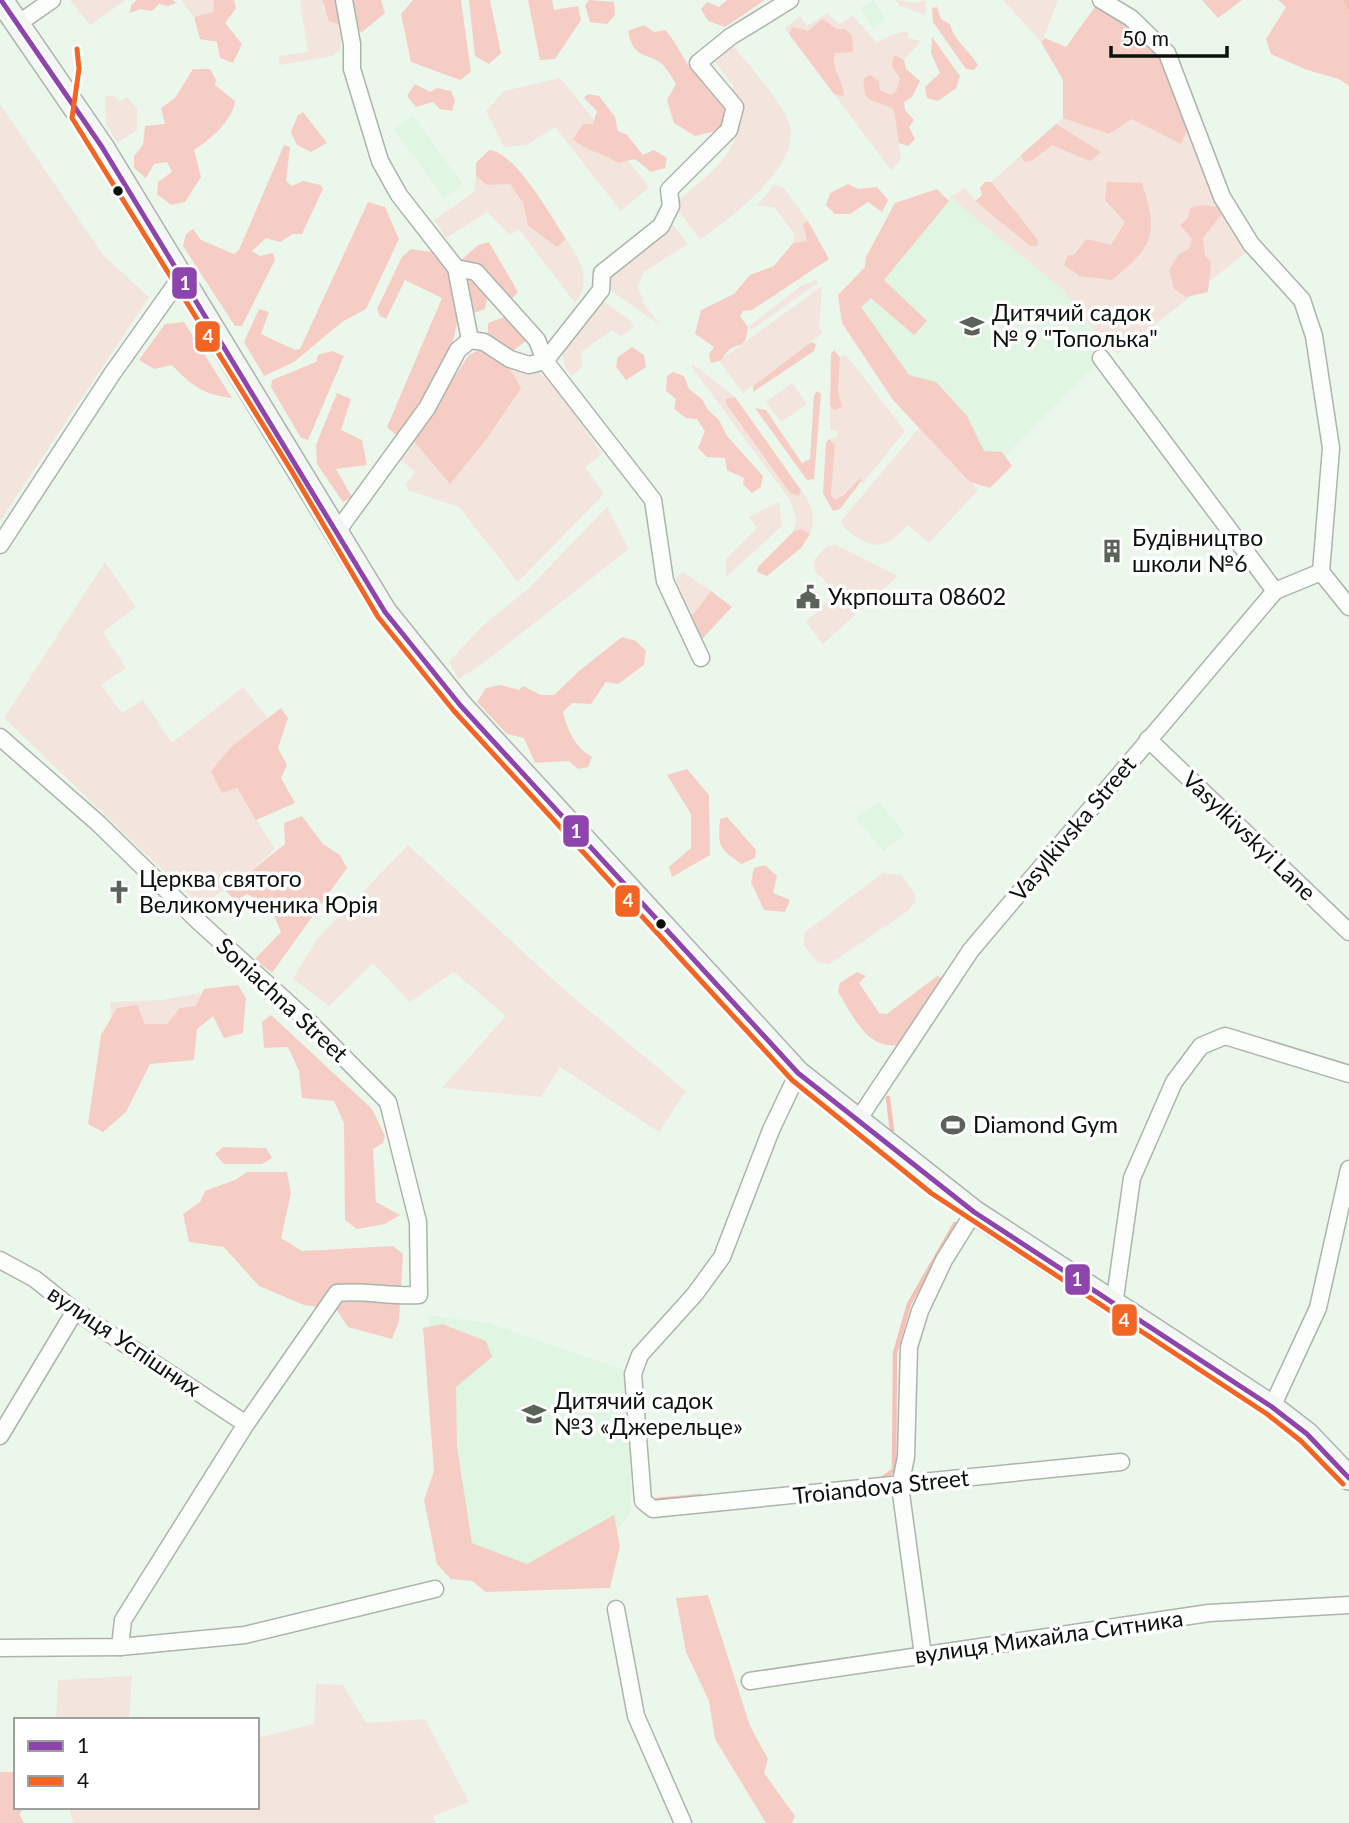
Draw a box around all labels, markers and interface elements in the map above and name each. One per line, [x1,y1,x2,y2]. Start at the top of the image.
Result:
scale bar [1111,14,1226,58]
text: 50 m [1122,25,1169,50]
unlabelled marker [111,184,125,198]
line badge: 1 [171,266,198,300]
text: 1 [179,271,191,294]
place label: Дитячий садок № 9 "Тополька" [992,298,1158,352]
school or university icon: Дитячий садок № 9 "Тополька" [958,312,986,340]
line badge: 4 [194,320,221,353]
text: 4 [202,324,214,347]
place label: Будівництво школи №6 [1132,523,1263,577]
building icon: Будівництво школи №6 [1098,537,1126,565]
place label: Укрпошта 08602 [828,582,1006,610]
public building icon: Укрпошта 08602 [794,583,822,611]
street label: Vasylkivska Street [1003,750,1142,907]
street label: Vasylkivskyi Lane [1177,765,1322,906]
line badge: 1 [562,814,590,848]
text: 1 [570,819,582,842]
place label: Церква святого Великомученика Юрія [139,864,378,918]
church icon: Церква святого Великомученика Юрія [105,878,133,906]
line badge: 4 [614,884,641,918]
text: 4 [622,888,634,911]
unlabelled marker [654,917,668,931]
street label: Soniachna Street [211,931,355,1068]
place label: Diamond Gym [973,1110,1118,1138]
sports icon: Diamond Gym [939,1111,967,1139]
line badge: 1 [1064,1263,1091,1296]
text: 1 [1071,1267,1083,1290]
street label: вулиця Успішних [43,1279,207,1402]
line badge: 4 [1111,1303,1138,1337]
text: 4 [1118,1308,1130,1331]
place label: Дитячий садок №3 «Джерельце» [554,1386,743,1440]
school or university icon: Дитячий садок №3 «Джерельце» [520,1400,548,1428]
street label: Troiandova Street [791,1463,971,1509]
street label: вулиця Михайла Ситника [913,1603,1185,1669]
legend [14,1718,259,1809]
text: 1 [77,1732,89,1757]
text: 4 [77,1767,89,1792]

